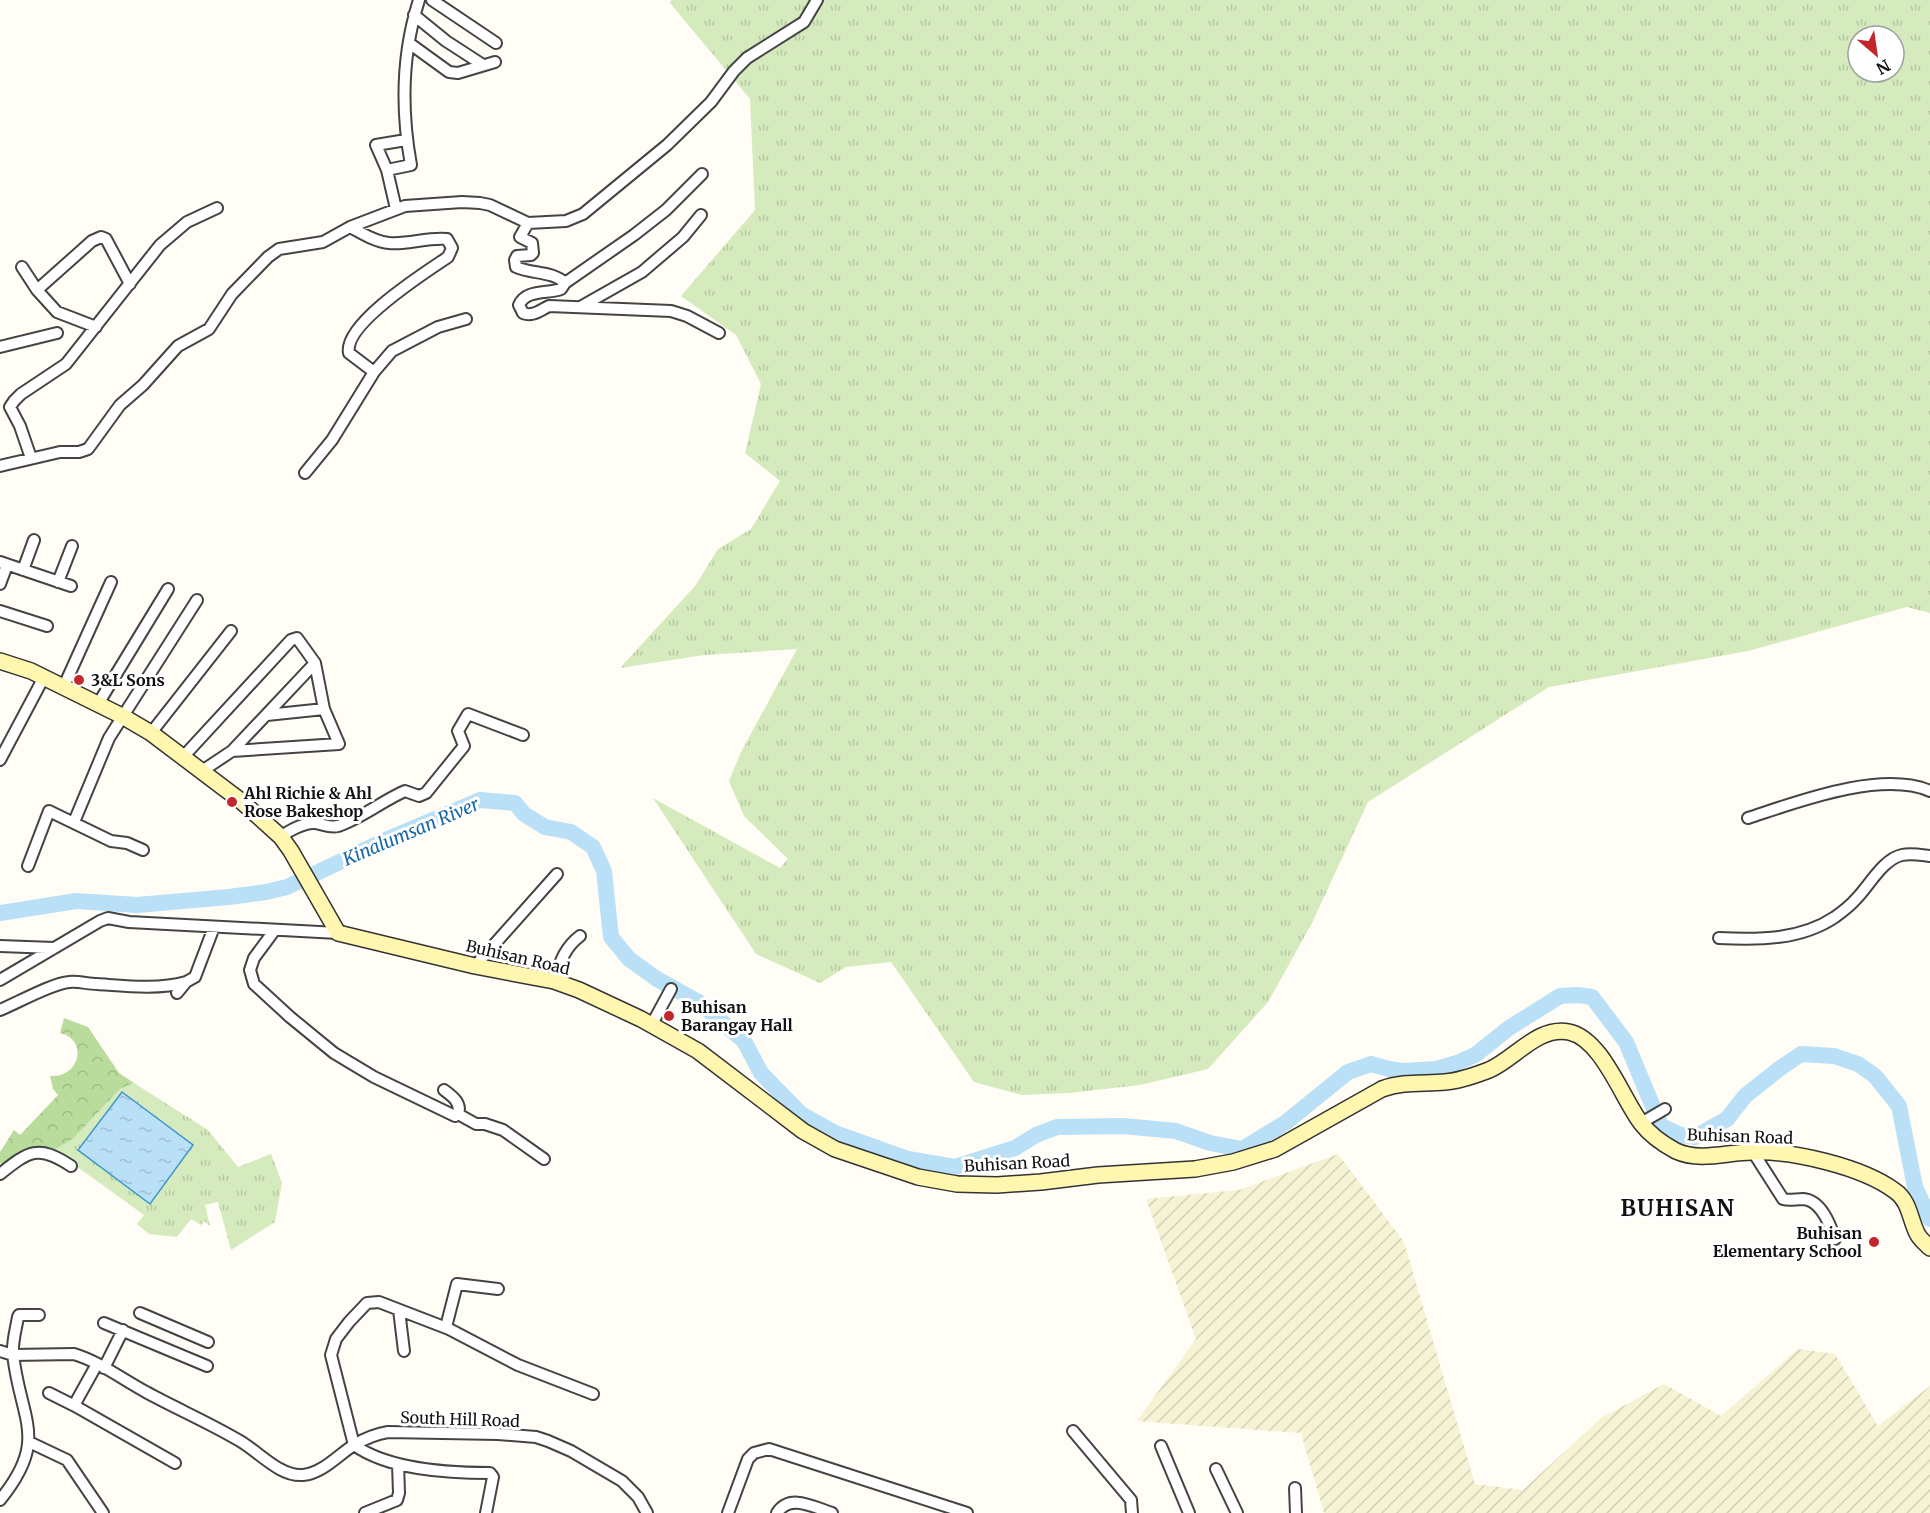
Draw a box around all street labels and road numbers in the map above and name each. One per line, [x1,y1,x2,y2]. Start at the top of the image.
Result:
street label: Buhisan Road [464,935,572,979]
street label: Buhisan Road [1687,1124,1794,1148]
street label: Buhisan Road [963,1150,1071,1176]
street label: South Hill Road [400,1407,521,1431]

